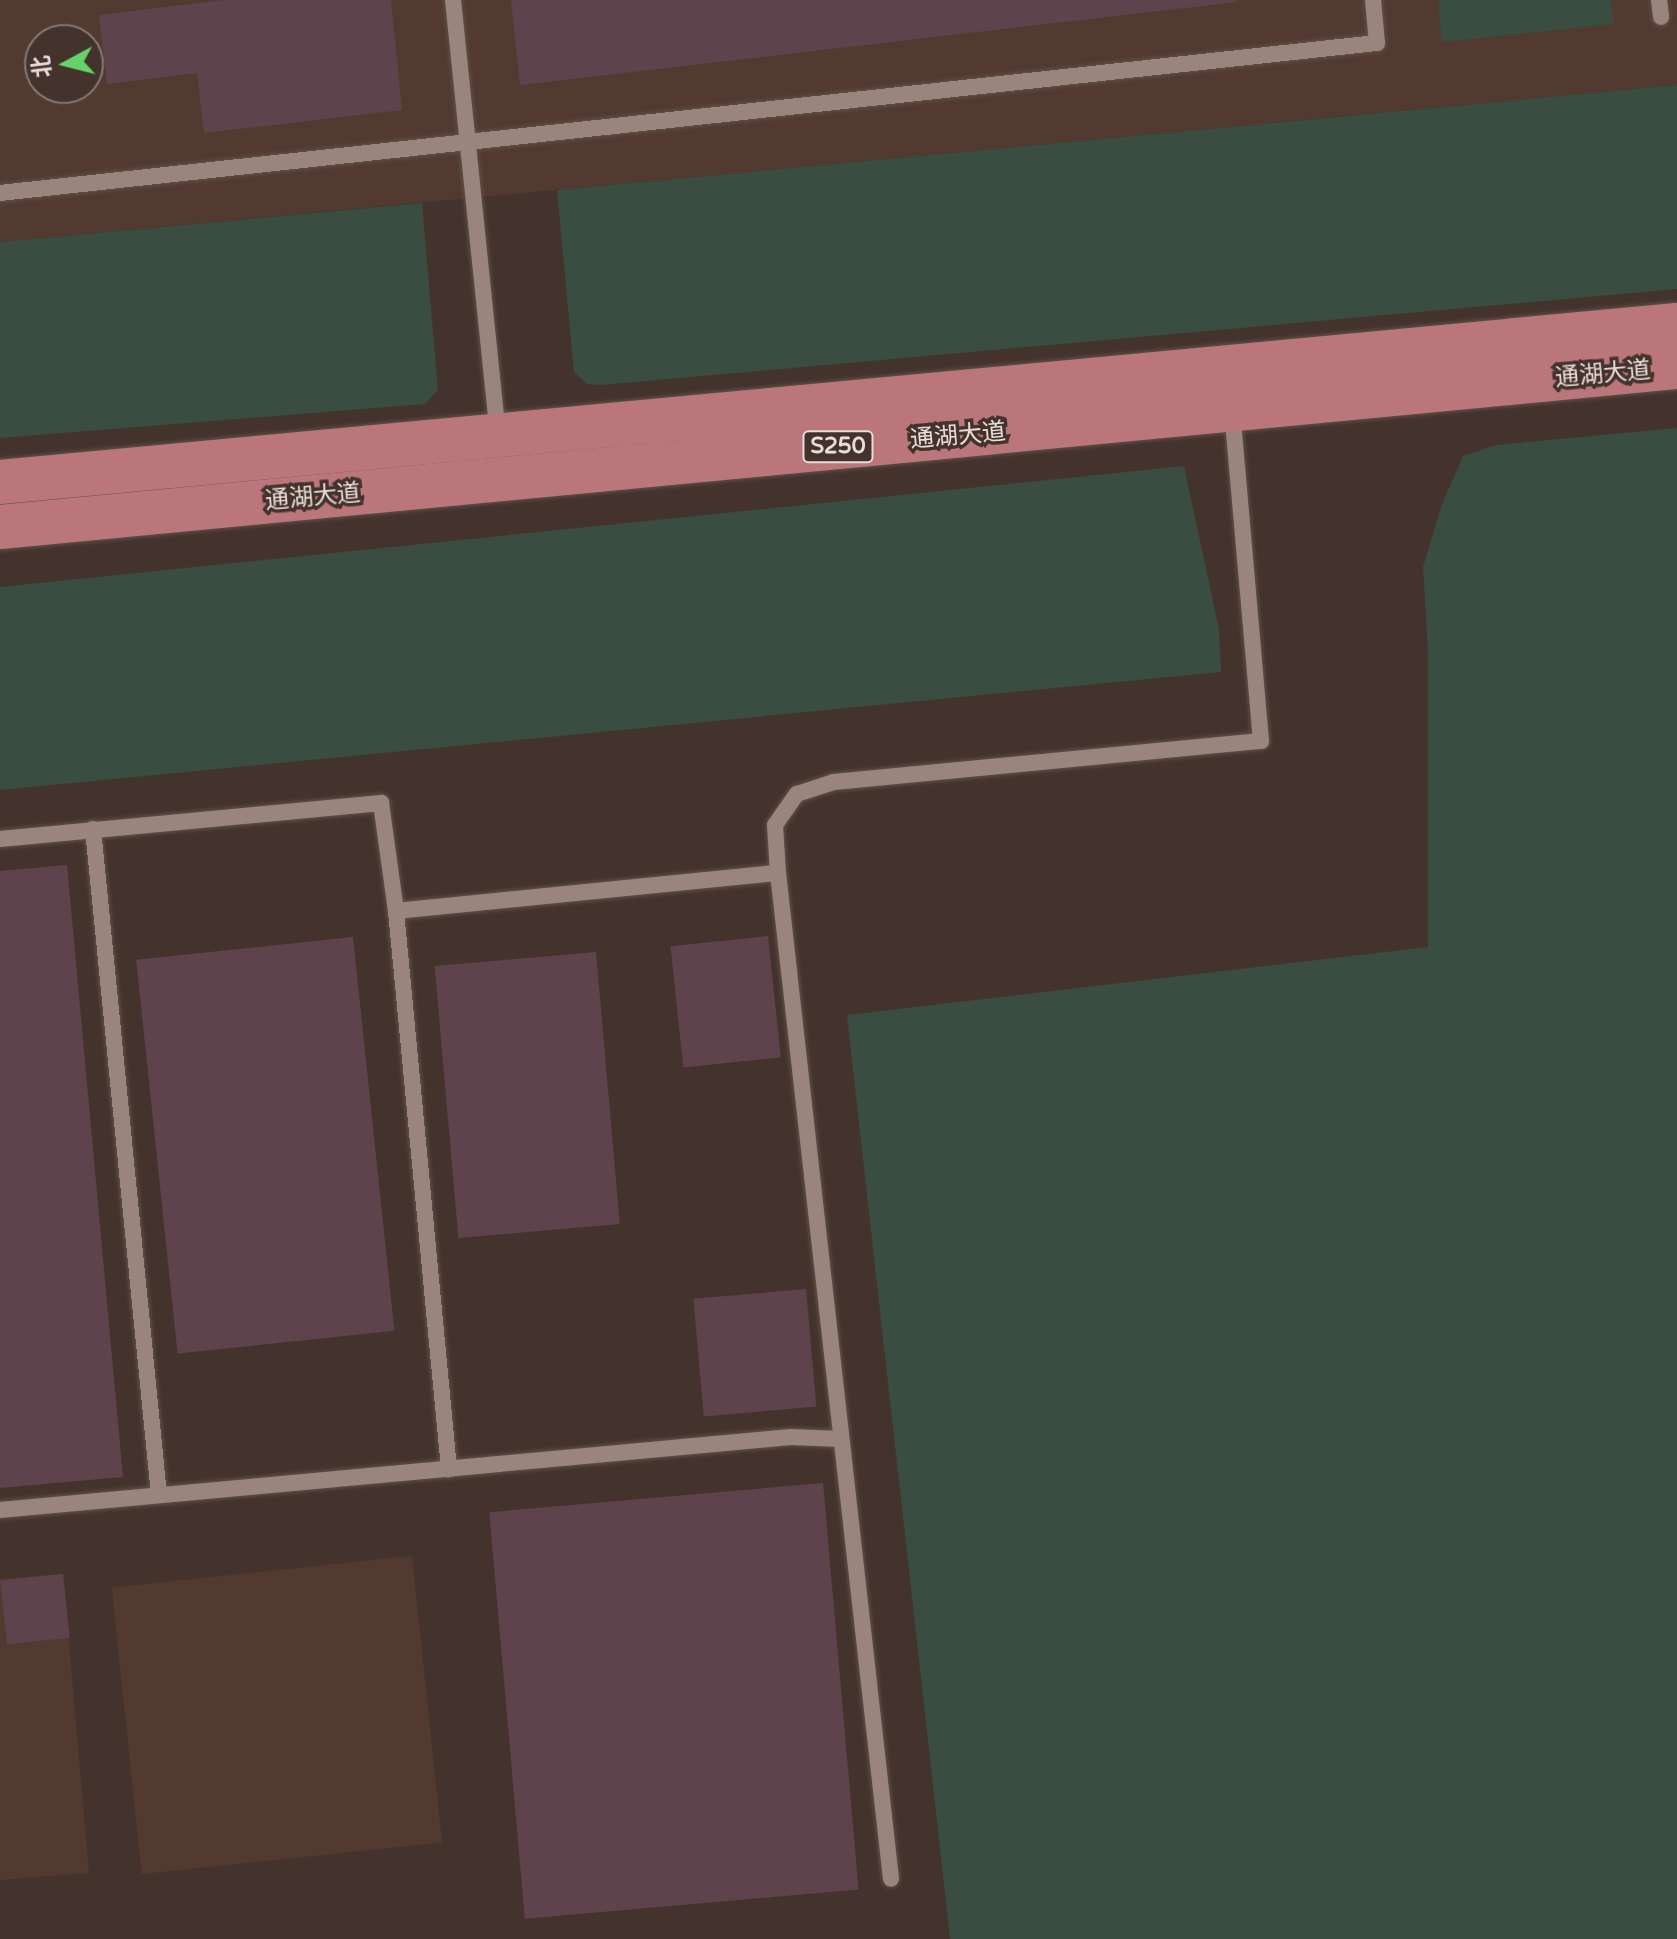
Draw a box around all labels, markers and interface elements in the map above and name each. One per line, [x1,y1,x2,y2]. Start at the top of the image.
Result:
north arrow [24,24,104,104]
text: 北 [28,54,56,79]
street label: 通湖大道 [1554,355,1652,393]
street label: 通湖大道 [909,417,1007,455]
road number: S250 [802,429,874,465]
street label: 通湖大道 [264,478,362,516]

